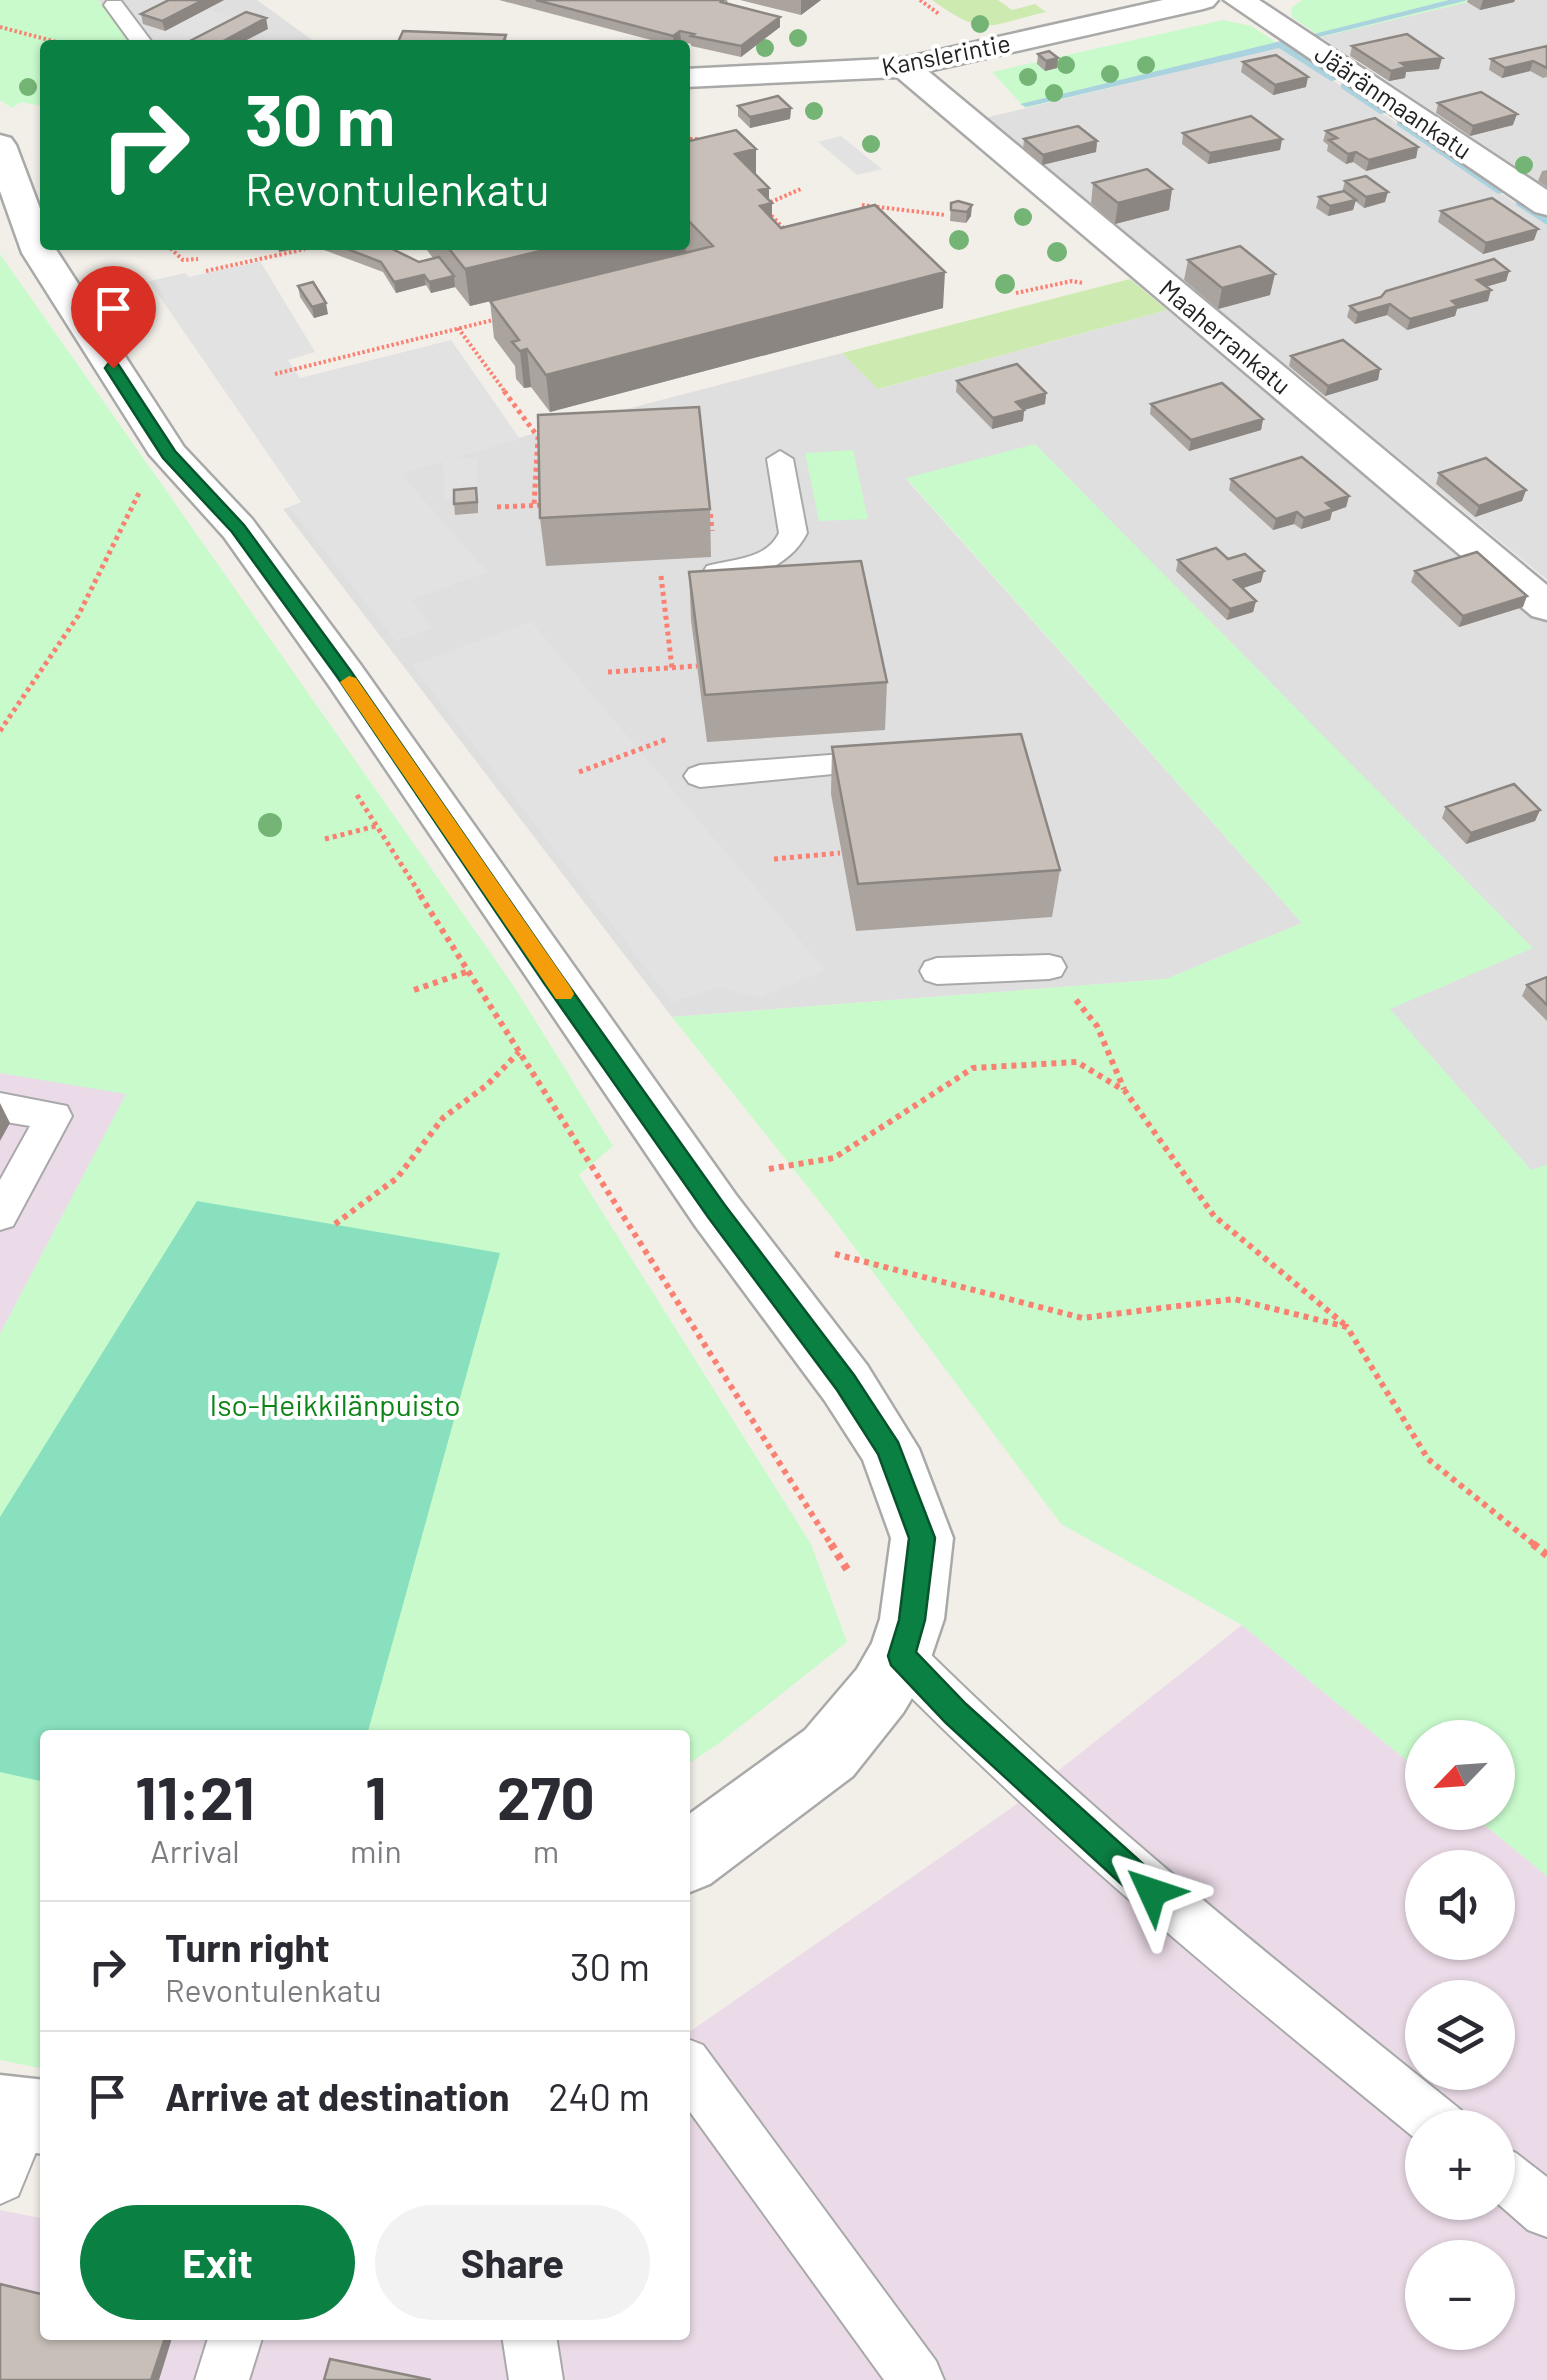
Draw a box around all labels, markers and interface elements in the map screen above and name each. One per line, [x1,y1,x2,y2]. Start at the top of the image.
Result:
street label: Kanslerintie [879,27,1013,81]
street label: Jääränmaankatu [1310,38,1478,165]
text: 30 m [245,76,395,160]
icon: right [80,80,210,210]
text: Revontulenkatu [245,161,550,215]
pin [71,266,156,369]
street label: Maaherrankatu [1154,273,1297,400]
icon: arrive [86,281,141,336]
park label: Iso-Heikkilänpuisto [209,1386,461,1422]
north arrow [1405,1720,1515,1830]
map controls [1405,1720,1515,2350]
text: 11:21 [135,1760,255,1832]
text: 1 [365,1760,386,1832]
text: 270 [497,1760,595,1832]
text: Arrival [150,1831,240,1869]
text: min [350,1831,402,1869]
text: m [533,1831,559,1869]
position arrow [1100,1840,1204,1944]
button: sound [1405,1850,1515,1960]
text: Turn right [165,1924,330,1970]
icon: right [80,1939,135,1994]
text: 30 m [570,1943,650,1989]
text: Revontulenkatu [165,1970,382,2008]
button: layers [1405,1980,1515,2090]
icon: arrive [80,2069,135,2124]
text: Arrive at destination [165,2073,510,2119]
text: 240 m [548,2073,650,2119]
button: + [1405,2110,1515,2220]
button: Exit [80,2205,355,2320]
button: Share [375,2205,650,2320]
button: − [1405,2240,1515,2350]

